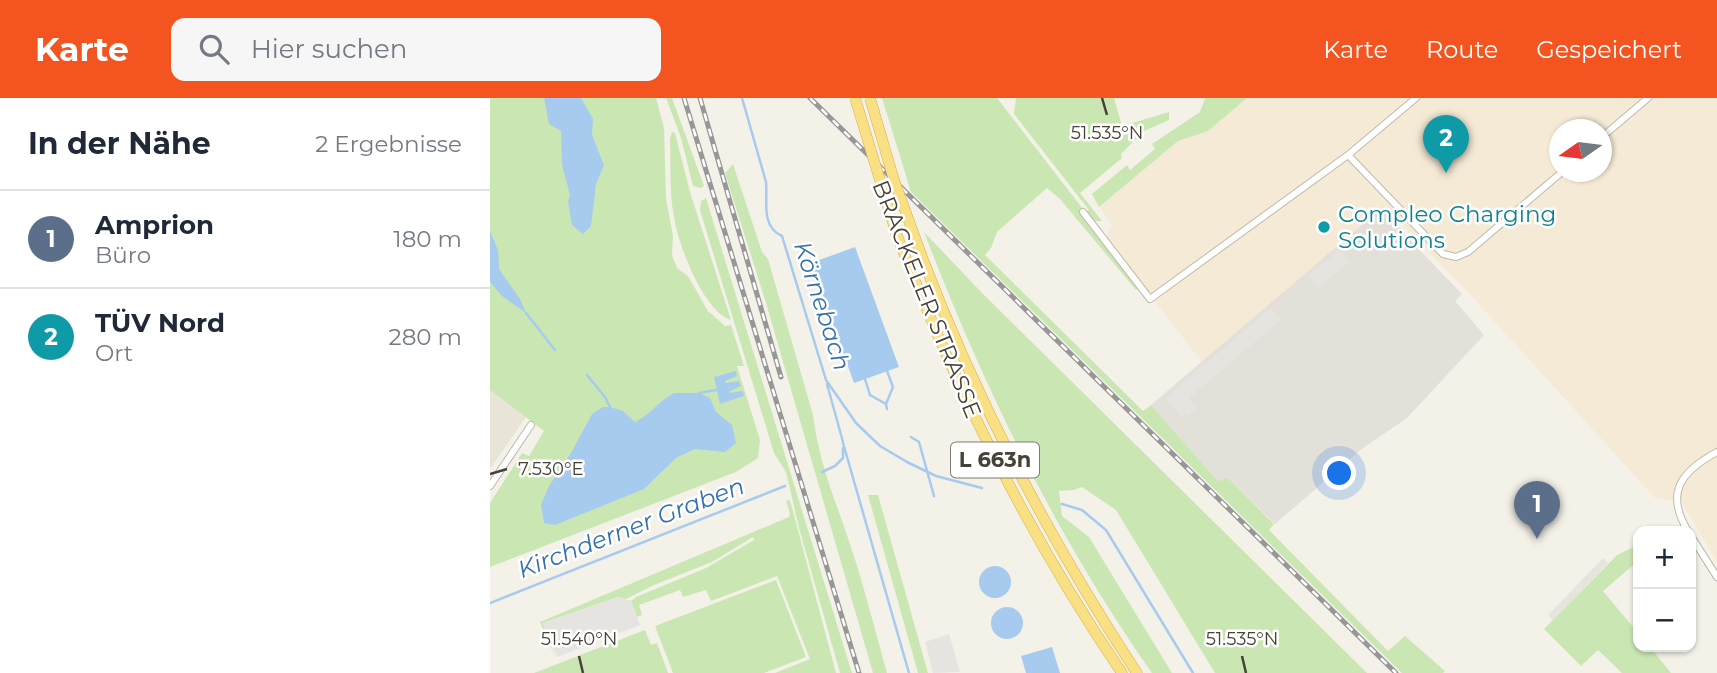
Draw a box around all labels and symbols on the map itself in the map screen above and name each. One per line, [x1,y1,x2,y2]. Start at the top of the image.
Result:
pin: 2 [1423,115,1469,173]
north arrow [1549,119,1612,182]
text: 51.535°N [1071,122,1143,144]
street label: BRACKELER STRASSE [866,176,988,422]
place label: Compleo Charging Solutions [1338,200,1556,254]
marker: Compleo Charging Solutions [1316,219,1332,235]
water label: Körnebach [788,238,857,374]
road number: L 663n [951,442,1039,478]
your location [1322,456,1356,490]
text: 7.530°E [518,458,584,480]
water label: Kirchderner Graben [513,471,748,584]
pin: 1 [1514,481,1560,539]
text: 51.540°N [541,628,617,650]
text: 51.535°N [1206,628,1278,650]

